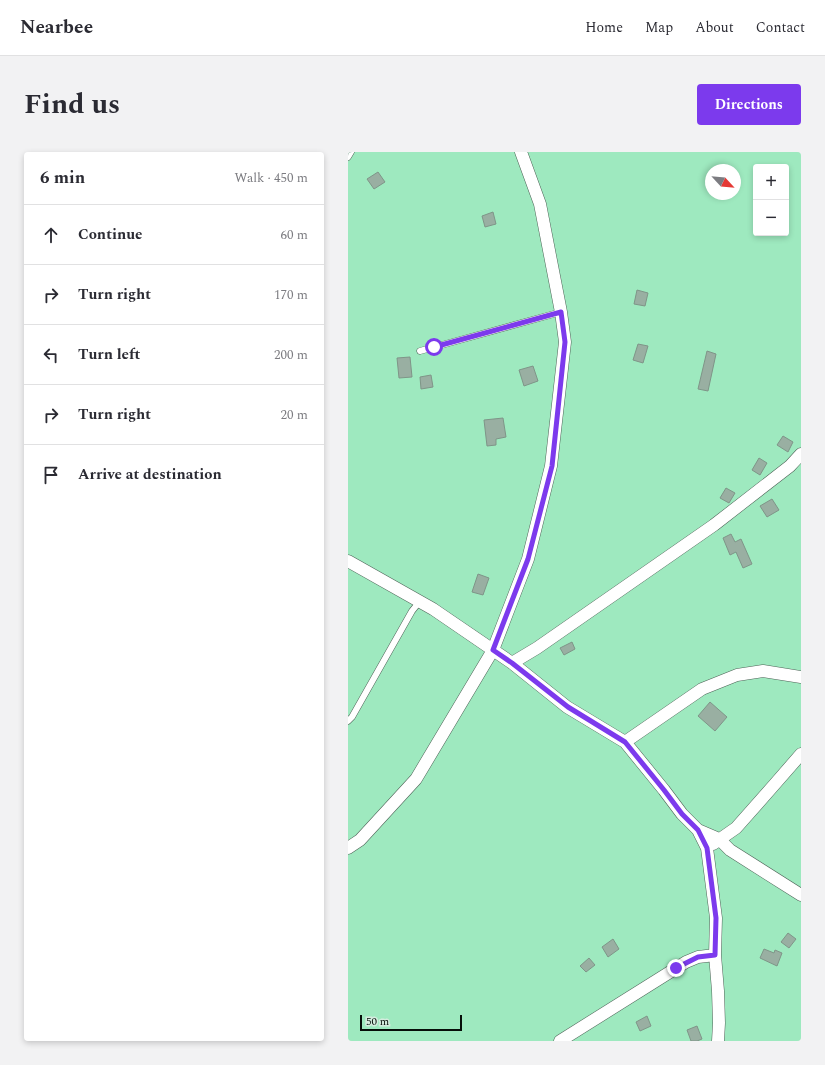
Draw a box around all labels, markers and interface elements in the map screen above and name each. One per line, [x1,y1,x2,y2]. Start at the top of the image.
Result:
text: Nearbee [20,13,93,42]
text: Home [585,17,623,38]
text: Map [645,17,673,38]
text: About [695,17,734,38]
text: Contact [756,17,805,38]
text: Find us [24,83,120,126]
button: Directions [697,84,801,125]
north arrow [705,164,741,200]
map controls [753,164,789,236]
button: + [753,164,789,200]
text: 6 min [40,165,85,191]
text: Walk · 450 m [234,168,308,188]
button: − [753,200,789,236]
text: Continue [78,223,143,246]
icon: ahead [40,224,62,246]
text: 60 m [281,225,308,245]
text: Turn right [78,283,151,306]
icon: right [40,284,62,306]
text: 170 m [274,285,308,305]
route start [425,338,443,356]
text: Turn left [78,343,140,366]
icon: left [40,344,62,366]
text: 200 m [274,345,308,365]
text: Turn right [78,403,151,426]
icon: right [40,404,62,426]
text: 20 m [281,405,308,425]
text: Arrive at destination [78,463,222,486]
icon: arrive [40,464,62,486]
route end [667,959,685,977]
scale bar [360,1013,462,1032]
text: 50 m [366,1013,389,1030]

